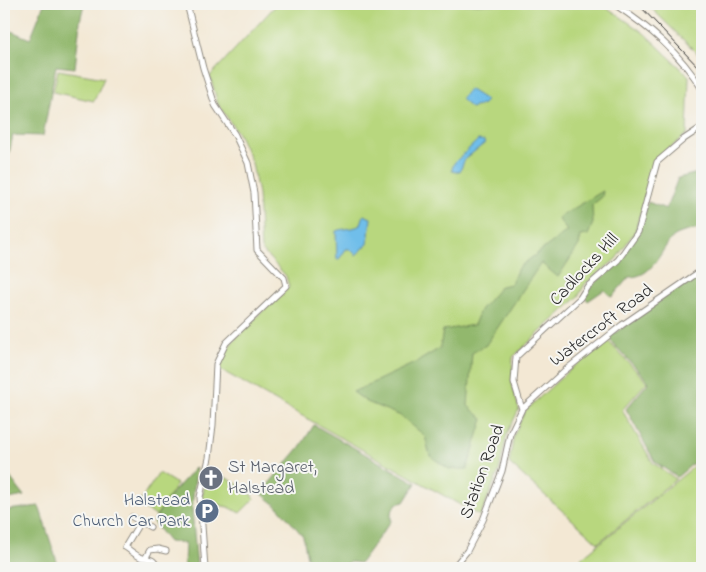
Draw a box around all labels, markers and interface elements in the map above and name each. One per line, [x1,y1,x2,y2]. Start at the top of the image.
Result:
street label: Cadlocks Hill [544,228,626,312]
street label: Watercroft Road [545,278,659,374]
street label: Station Road [454,421,512,523]
place label: St Margaret, Halstead [228,455,317,502]
church icon: St Margaret, Halstead [198,465,224,491]
place label: Halstead Church Car Park [72,488,190,535]
parking icon: Halstead Church Car Park [194,498,220,524]

